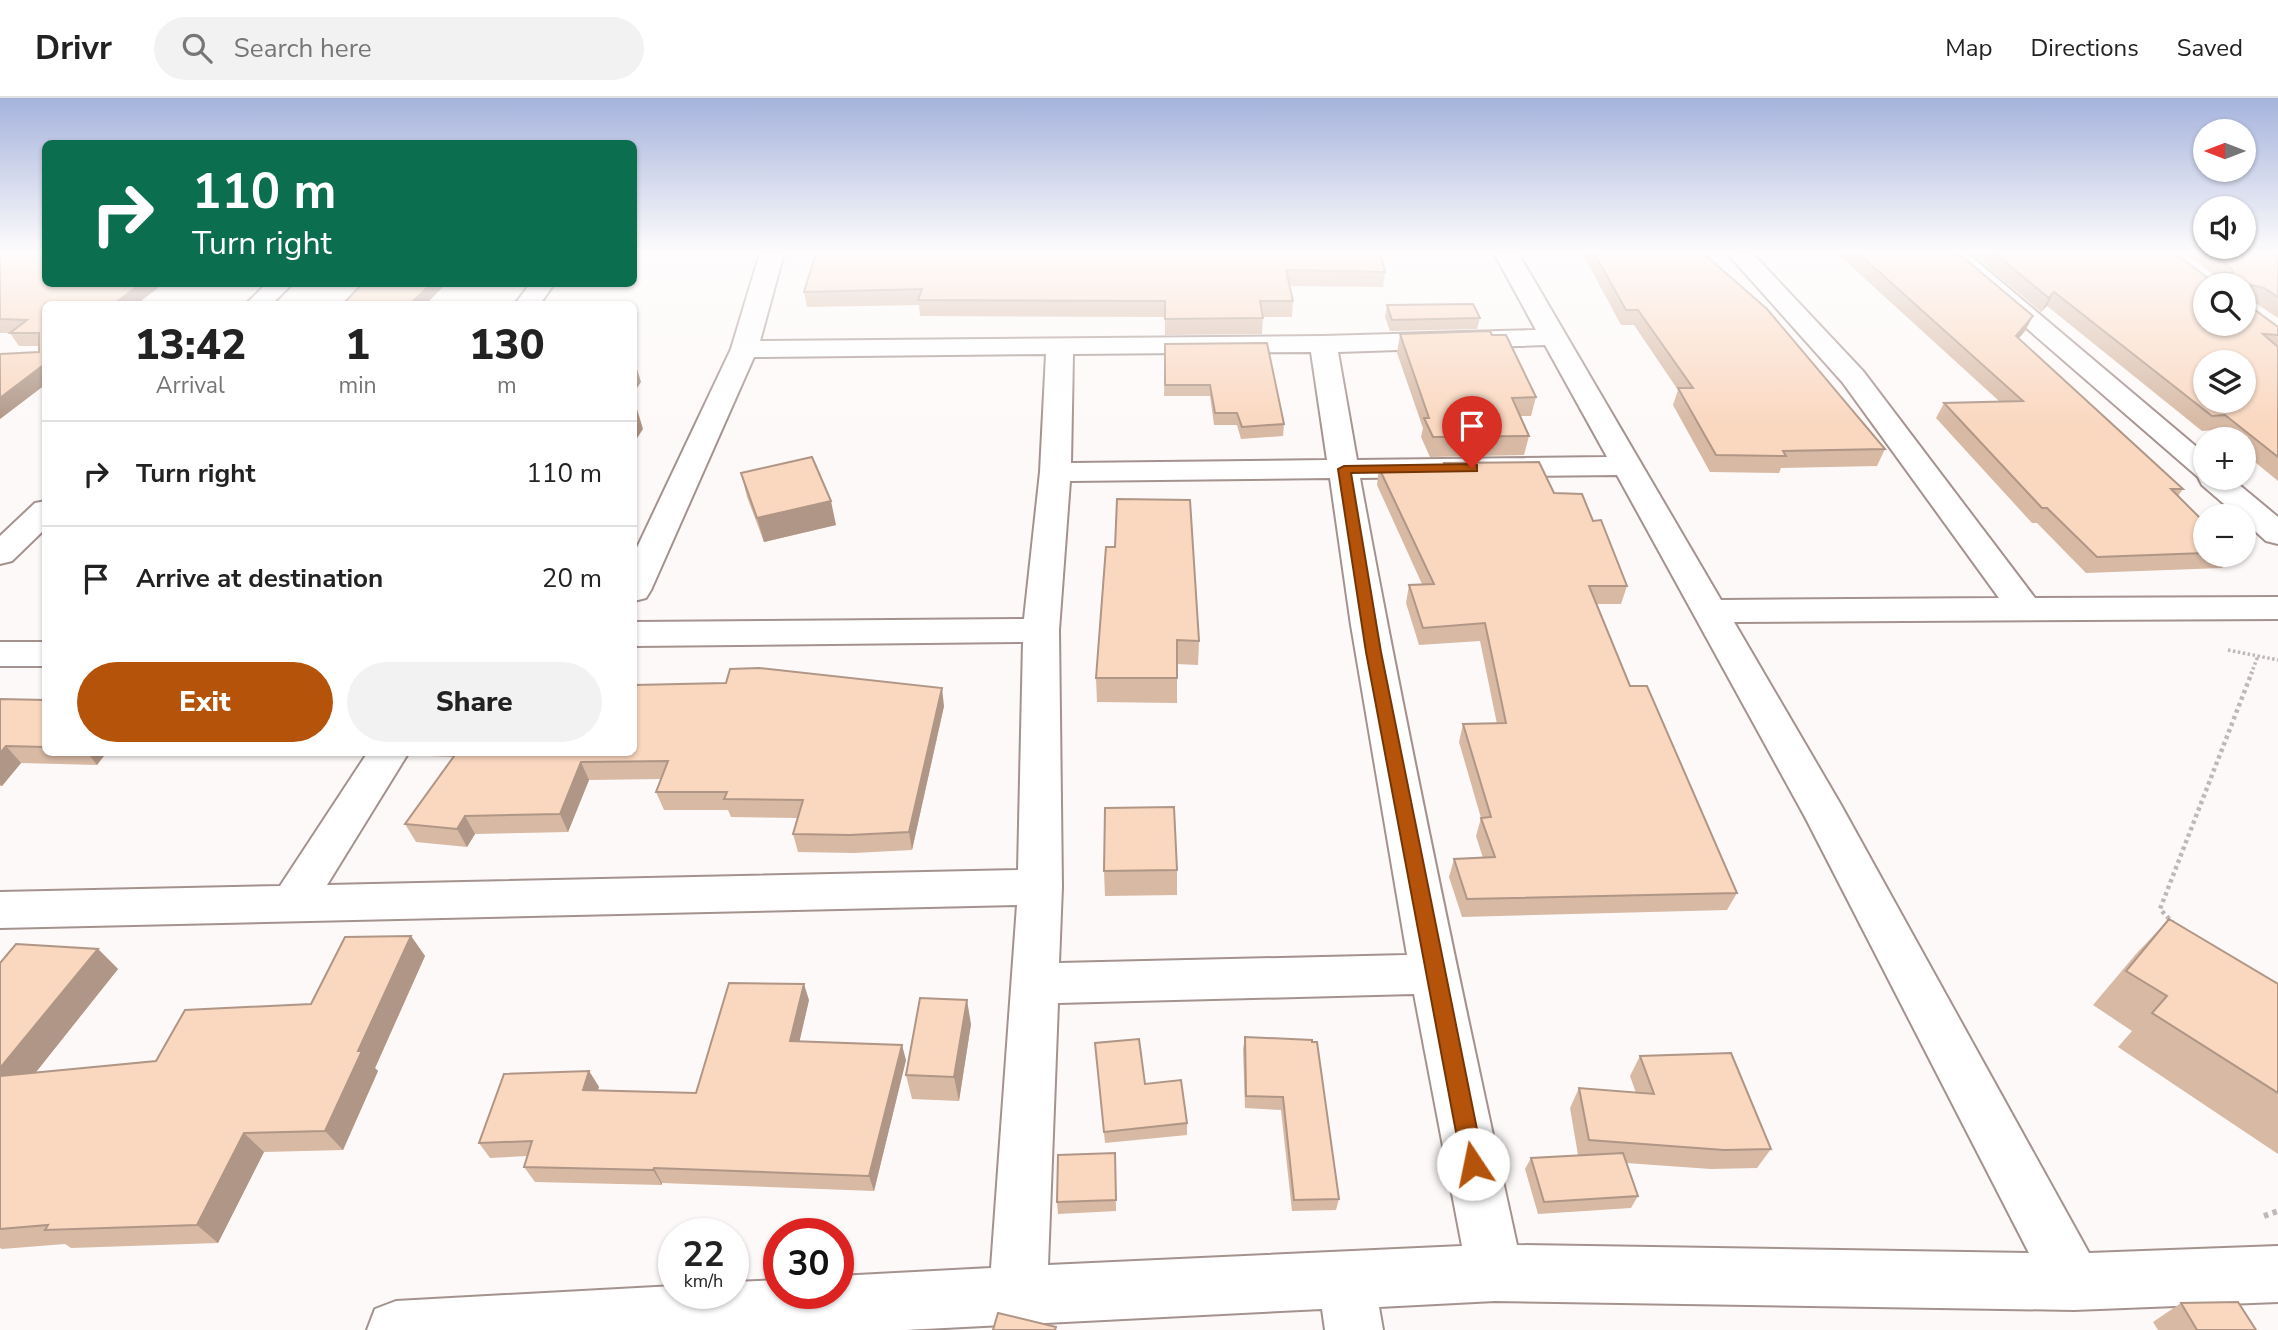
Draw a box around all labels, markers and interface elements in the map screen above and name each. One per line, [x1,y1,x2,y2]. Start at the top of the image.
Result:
search box [154,17,644,80]
text: Drivr [35,26,112,71]
icon: search [178,29,216,67]
text: Search here [234,31,372,66]
text: Map [1945,32,1992,64]
text: Directions [2030,32,2139,64]
text: Saved [2177,32,2243,64]
north arrow [2193,119,2256,182]
map controls [2193,119,2256,567]
text: 110 m [192,158,336,225]
icon: right [77,168,168,259]
button: sound [2193,196,2256,259]
text: Turn right [192,222,332,265]
button: search [2193,273,2256,336]
text: 13:42 [134,317,246,374]
text: 1 [345,317,370,374]
text: 130 [469,317,545,374]
button: layers [2193,350,2256,413]
text: Arrival [156,370,225,401]
text: min [339,370,377,401]
text: m [497,370,517,401]
pin [1442,396,1502,468]
icon: arrive [1453,407,1491,445]
button: + [2193,427,2256,490]
icon: right [77,455,115,493]
text: Turn right [136,456,255,491]
text: 110 m [526,456,602,491]
button: − [2193,504,2256,567]
icon: arrive [77,560,115,598]
text: Arrive at destination [136,561,383,596]
text: 20 m [542,561,602,596]
button: Exit [77,662,333,742]
button: Share [347,662,602,742]
position arrow [1436,1127,1510,1201]
speed limit sign: 30 [763,1218,854,1309]
text: 22 [682,1231,725,1278]
text: km/h [684,1269,723,1293]

